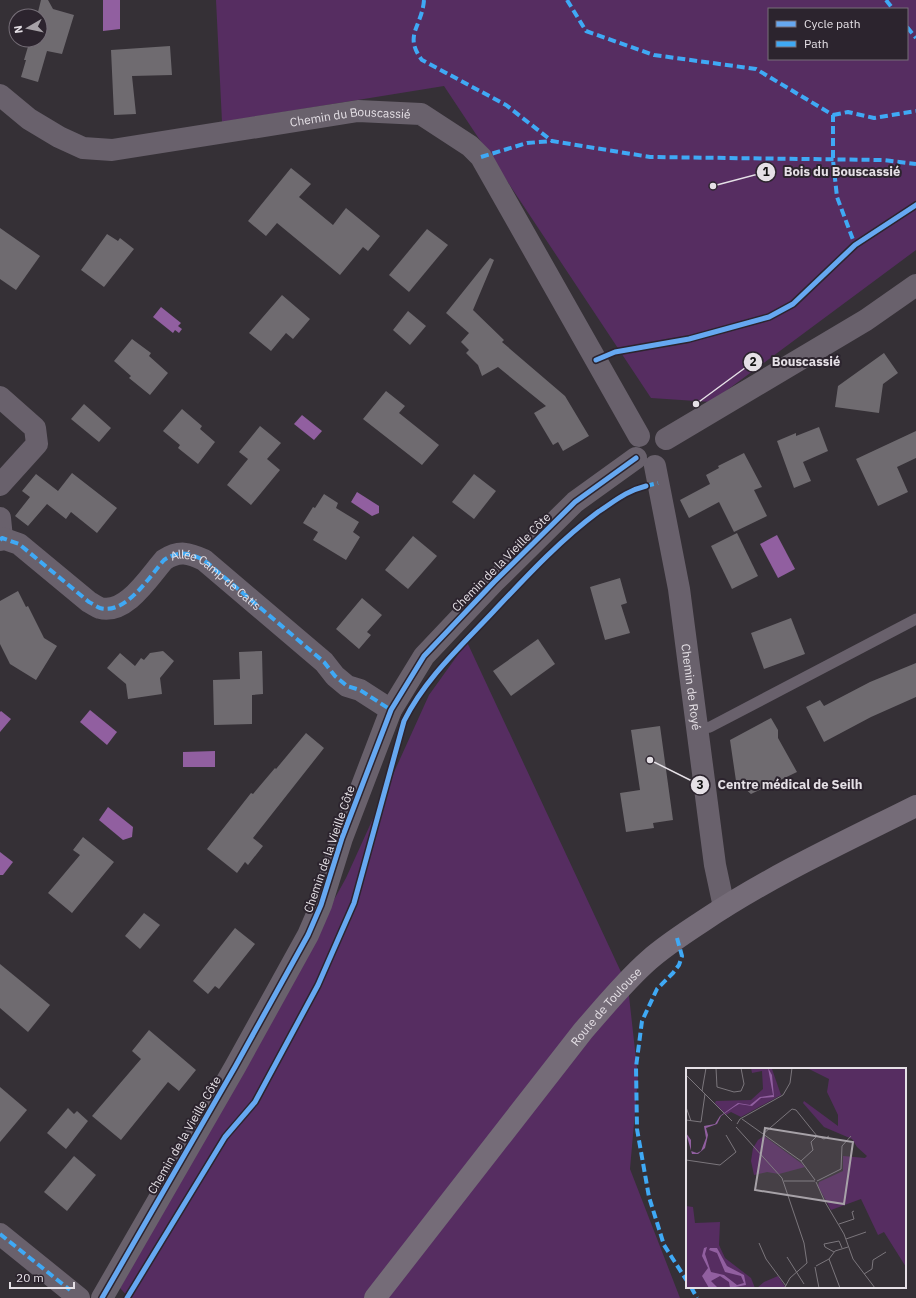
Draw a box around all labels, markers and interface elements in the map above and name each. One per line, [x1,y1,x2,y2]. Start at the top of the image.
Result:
north arrow [8,8,48,48]
legend [768,8,908,60]
text: Cycle path [804,16,861,31]
text: N [11,25,26,35]
text: Path [804,36,829,51]
street label: Chemin du Bouscassié [289,103,411,129]
callout: Bois du Bouscassié [756,159,908,184]
text: Bois du Bouscassié [784,163,900,180]
text: 1 [762,164,770,179]
callout: Bouscassié [743,349,848,374]
text: Bouscassié [772,353,840,370]
text: 2 [749,354,757,369]
street label: Chemin de la Vieille Côte [448,509,554,615]
street label: Allée Camp de Catis [168,546,265,613]
street label: Chemin de Royé [679,643,705,731]
callout: Centre médical de Seilh [690,772,871,797]
text: Centre médical de Seilh [718,776,862,793]
text: 3 [696,777,704,792]
street label: Chemin de la Vieille Côte [300,783,358,915]
street label: Route de Toulouse [567,963,645,1049]
inset map [686,1068,906,1288]
street label: Chemin de la Vieille Côte [144,1073,224,1197]
scale bar [10,1264,74,1290]
text: 20 m [16,1270,44,1285]

